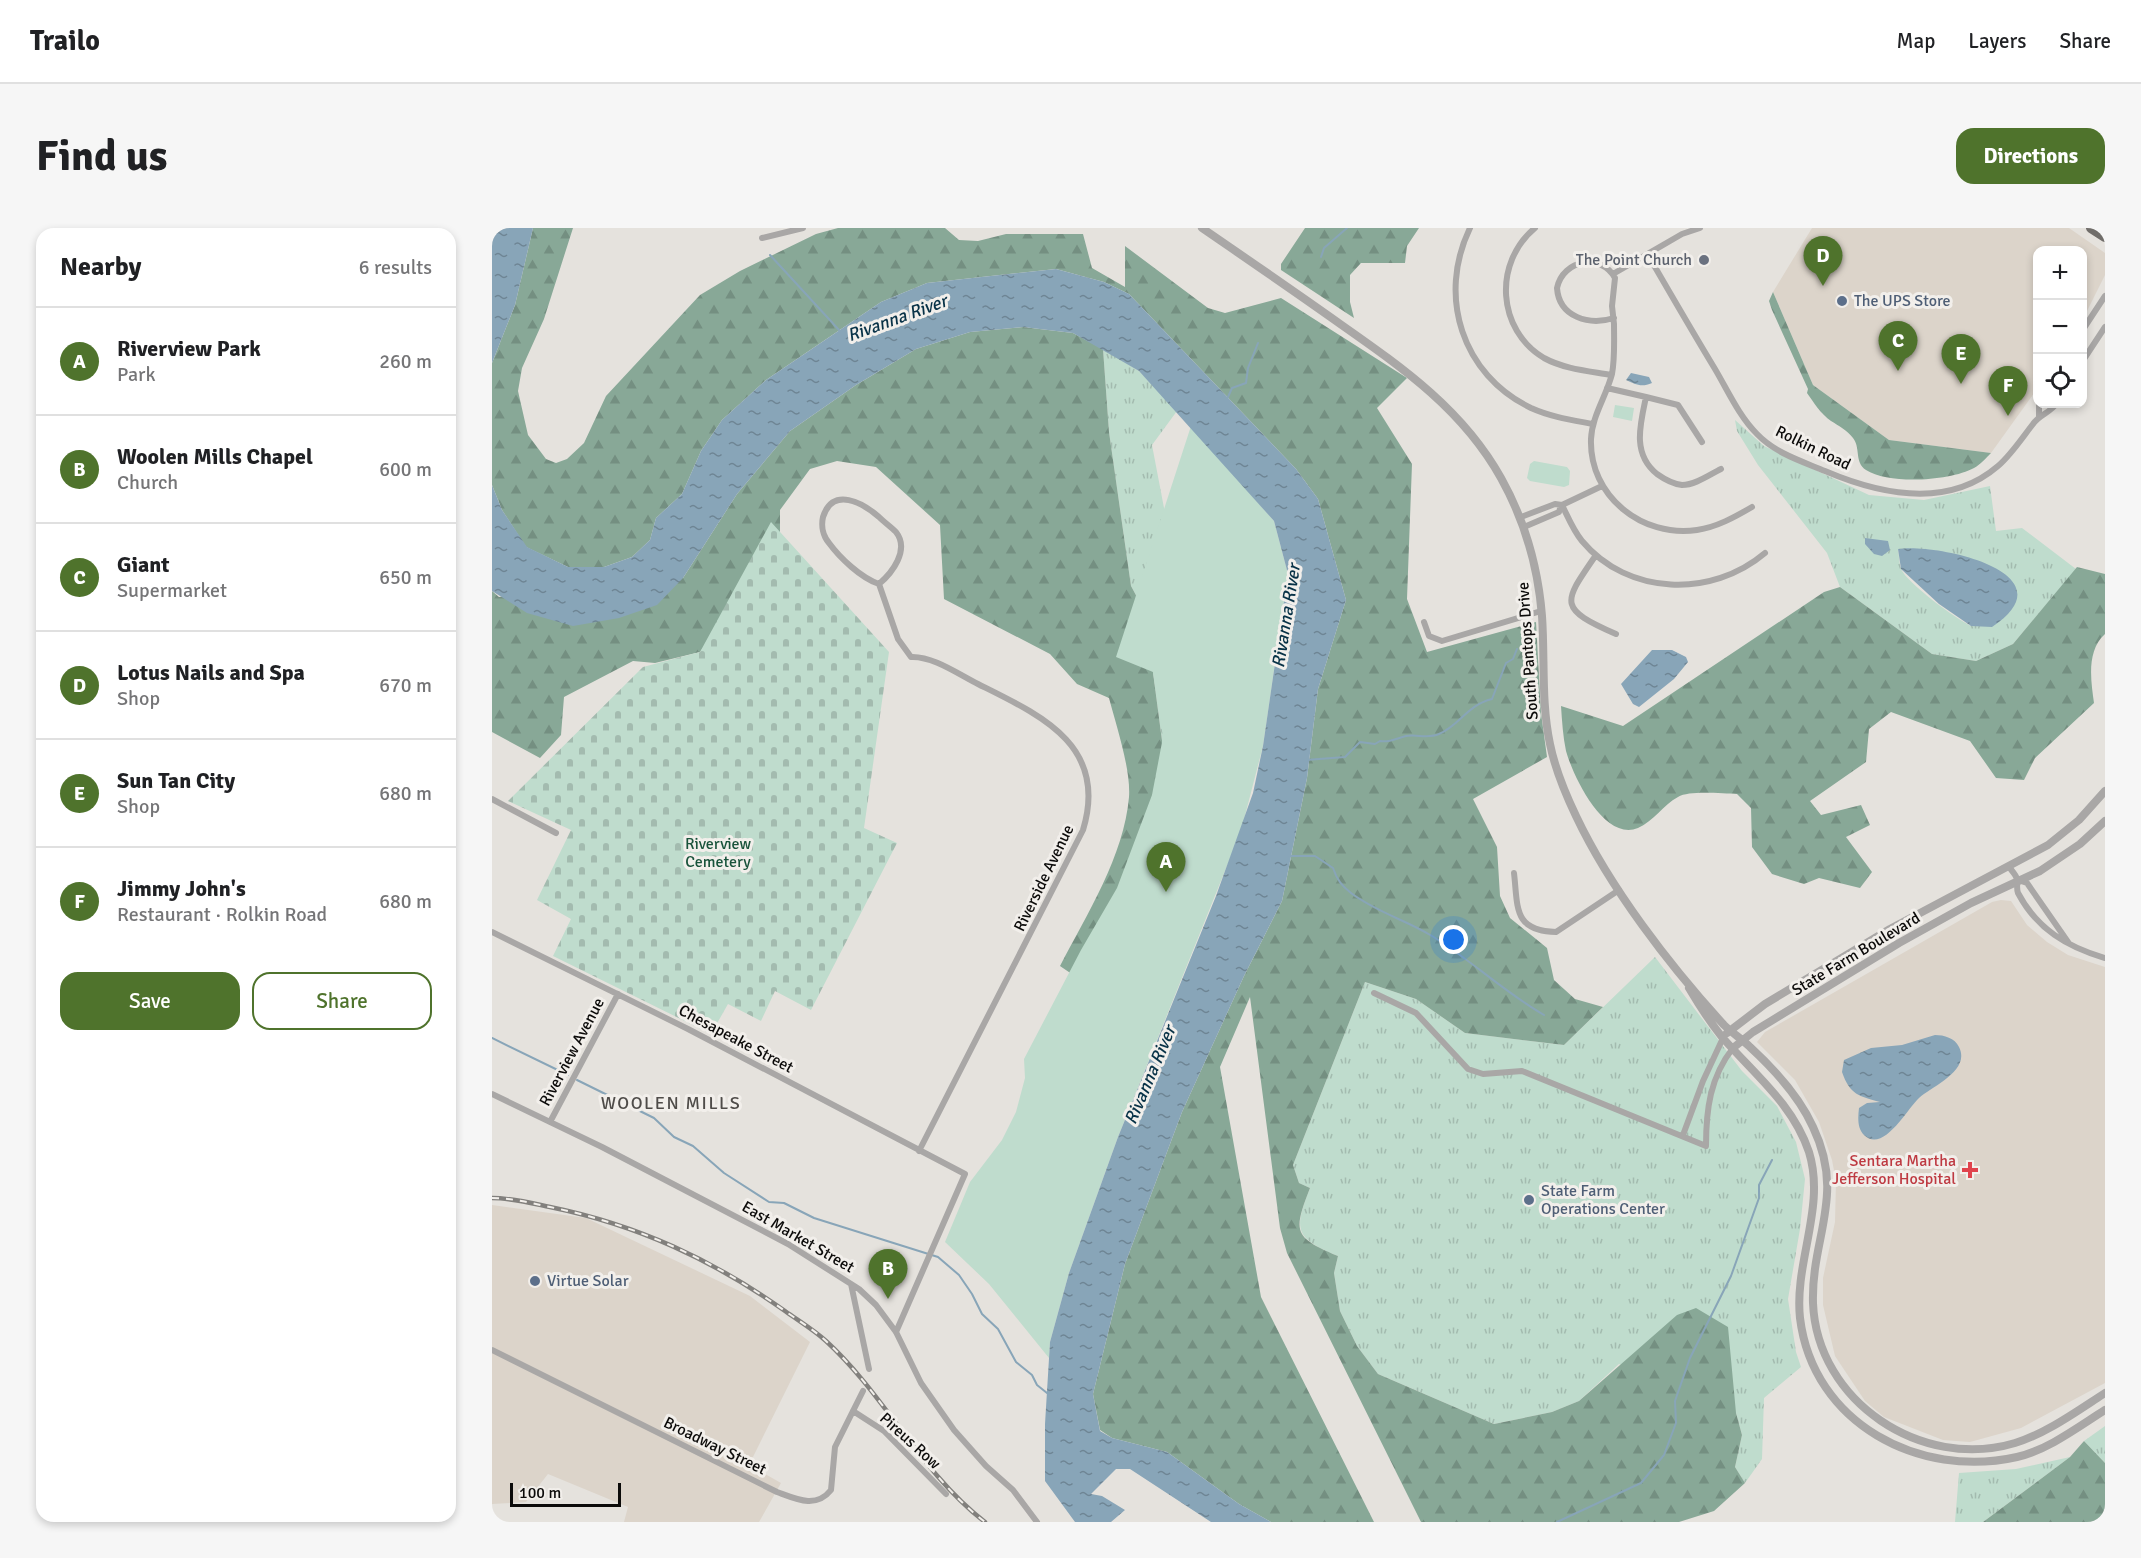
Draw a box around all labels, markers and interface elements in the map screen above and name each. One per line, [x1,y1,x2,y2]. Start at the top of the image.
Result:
text: Trailo [30,24,100,58]
text: Map [1897,28,1935,54]
text: Layers [1968,28,2026,54]
text: Share [2059,28,2111,54]
button: Directions [1956,128,2105,184]
text: Find us [36,131,167,182]
pin: D [1804,236,1842,286]
map controls [2033,246,2087,408]
button: + [2033,246,2087,300]
place label: The Point Church [1576,250,1692,270]
text: Nearby [60,251,141,283]
marker: The Point Church [1697,253,1711,267]
text: 6 results [359,255,432,280]
water label: Rivanna River [844,289,952,346]
place label: The UPS Store [1854,291,1951,311]
marker: The UPS Store [1835,294,1849,308]
button: − [2033,300,2087,354]
pin: C [1878,322,1918,371]
pin: E [1942,334,1980,384]
text: Riverview Park [117,335,261,362]
text: A [73,349,86,374]
text: 260 m [379,349,432,374]
button: locate [2033,354,2087,408]
text: Park [117,362,155,387]
pin: F [1988,366,2028,416]
street label: Rolkin Road [1772,421,1854,475]
text: Woolen Mills Chapel [117,443,313,470]
text: B [73,457,86,482]
text: 600 m [379,457,432,482]
text: Church [117,470,178,495]
text: Giant [117,551,170,578]
water label: Rivanna River [1267,560,1305,669]
text: C [73,565,86,590]
text: 650 m [379,565,432,590]
text: Supermarket [117,578,227,603]
street label: South Pantops Drive [1513,582,1543,720]
text: Lotus Nails and Spa [117,659,305,686]
text: D [73,673,86,698]
text: 670 m [379,673,432,698]
text: Shop [117,686,160,711]
text: Sun Tan City [117,767,235,794]
text: E [74,781,85,806]
text: 680 m [379,781,432,806]
text: Shop [117,794,160,819]
street label: Riverside Avenue [1010,821,1078,935]
park label: Riverview Cemetery [685,834,751,872]
pin: A [1146,842,1186,892]
text: Jimmy John's [117,875,246,902]
text: F [74,889,85,914]
text: 680 m [379,889,432,914]
text: Restaurant · Rolkin Road [117,902,327,927]
street label: State Farm Boulevard [1788,908,1924,1000]
your location [1439,925,1468,954]
button: Save [60,972,240,1030]
button: Share [252,972,432,1030]
street label: Riverview Avenue [535,995,609,1109]
street label: Chesapeake Street [675,1000,797,1078]
water label: Rivanna River [1119,1020,1181,1127]
district label: WOOLEN MILLS [601,1092,741,1114]
place label: Sentara Martha Jefferson Hospital [1832,1151,1956,1189]
marker: Sentara Martha Jefferson Hospital [1961,1161,1979,1179]
place label: State Farm Operations Center [1541,1181,1665,1219]
marker: State Farm Operations Center [1522,1193,1536,1207]
street label: East Market Street [738,1197,858,1278]
pin: B [868,1250,908,1299]
place label: Virtue Solar [547,1271,629,1291]
marker: Virtue Solar [528,1274,542,1288]
street label: Pireus Row [875,1408,945,1474]
street label: Broadway Street [660,1412,770,1480]
scale bar [510,1480,621,1508]
text: 100 m [519,1483,561,1503]

